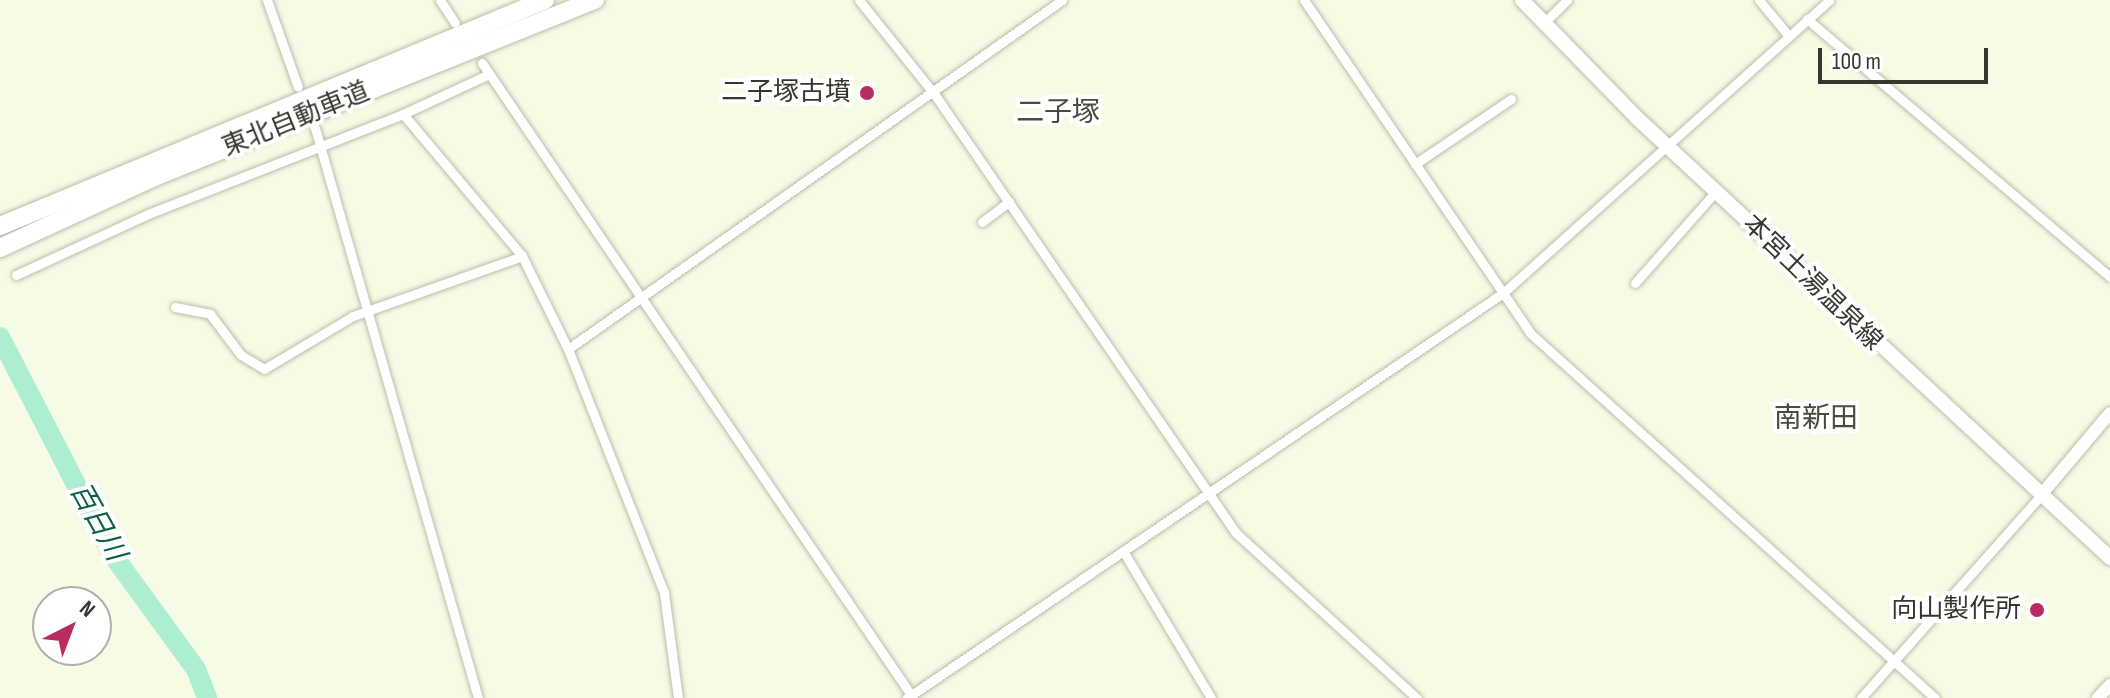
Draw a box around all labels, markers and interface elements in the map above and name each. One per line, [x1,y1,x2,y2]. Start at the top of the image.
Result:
scale bar [1822,32,1992,82]
text: 100 m [1832,47,1881,76]
street label: 東北自動車道 [218,76,374,164]
place label: 二子塚古墳 [721,77,851,109]
marker: 二子塚古墳 [858,84,876,102]
district label: 二子塚 [1016,96,1100,130]
street label: 本宮土湯温泉線 [1736,209,1888,357]
district label: 南新田 [1774,402,1858,436]
water label: 百日川 [62,477,132,567]
north arrow [32,586,112,666]
place label: 向山製作所 [1891,594,2021,626]
text: N [74,595,100,623]
marker: 向山製作所 [2028,601,2046,619]

